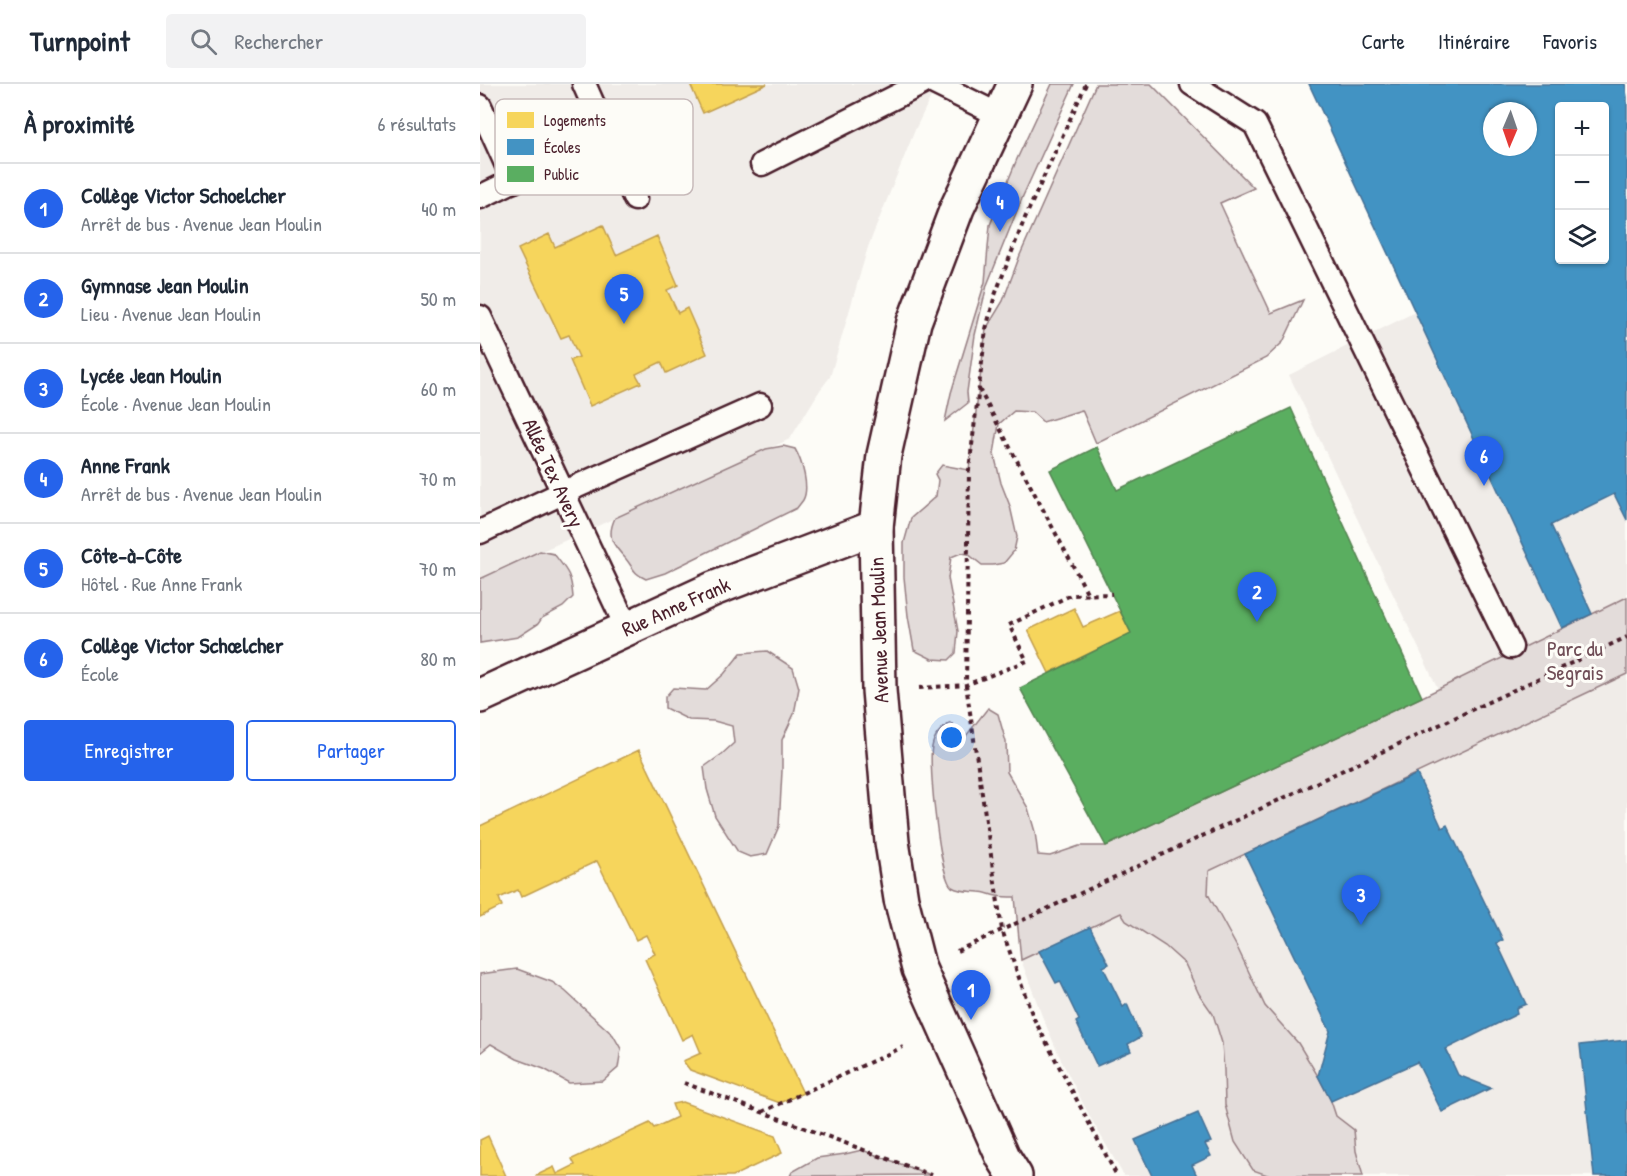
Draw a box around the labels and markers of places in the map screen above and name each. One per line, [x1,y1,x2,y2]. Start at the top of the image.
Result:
pin: 4 [980,182,1020,232]
pin: 5 [604,274,644,324]
pin: 6 [1464,436,1504,486]
pin: 2 [1238,572,1276,622]
pin: 3 [1342,876,1380,925]
pin: 1 [952,970,990,1020]

